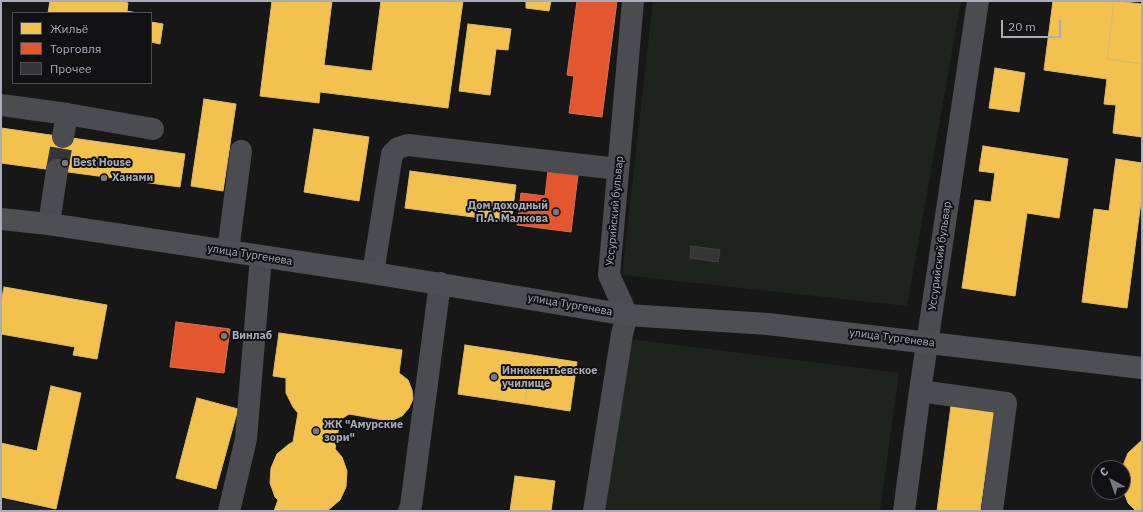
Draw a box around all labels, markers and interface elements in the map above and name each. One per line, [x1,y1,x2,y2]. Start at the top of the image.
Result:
legend [12,12,152,84]
scale bar [1003,12,1063,38]
text: 20 m [1008,19,1036,34]
text: Жильё [50,21,88,36]
text: Торговля [50,41,101,56]
text: Прочее [50,61,92,76]
street label: Уссурийский бульвар [604,155,626,267]
place label: Best House [73,156,131,170]
marker: Best House [60,158,70,168]
place label: Ханами [112,171,153,185]
marker: Ханами [99,173,109,183]
place label: Дом доходный П.А. Малкова [467,199,548,225]
street label: Уссурийский бульвар [926,200,954,312]
marker: Дом доходный П.А. Малкова [551,207,561,217]
street label: улица Тургенева [207,242,293,268]
street label: улица Тургенева [527,291,613,319]
street label: улица Тургенева [849,326,935,350]
place label: Винлаб [232,329,272,343]
marker: Винлаб [219,331,229,341]
place label: Иннокентьевское училище [502,364,597,390]
marker: Иннокентьевское училище [489,372,499,382]
place label: ЖК "Амурские зори" [324,418,403,444]
marker: ЖК "Амурские зори" [311,426,321,436]
north arrow [1091,460,1131,500]
text: С [1097,464,1111,479]

